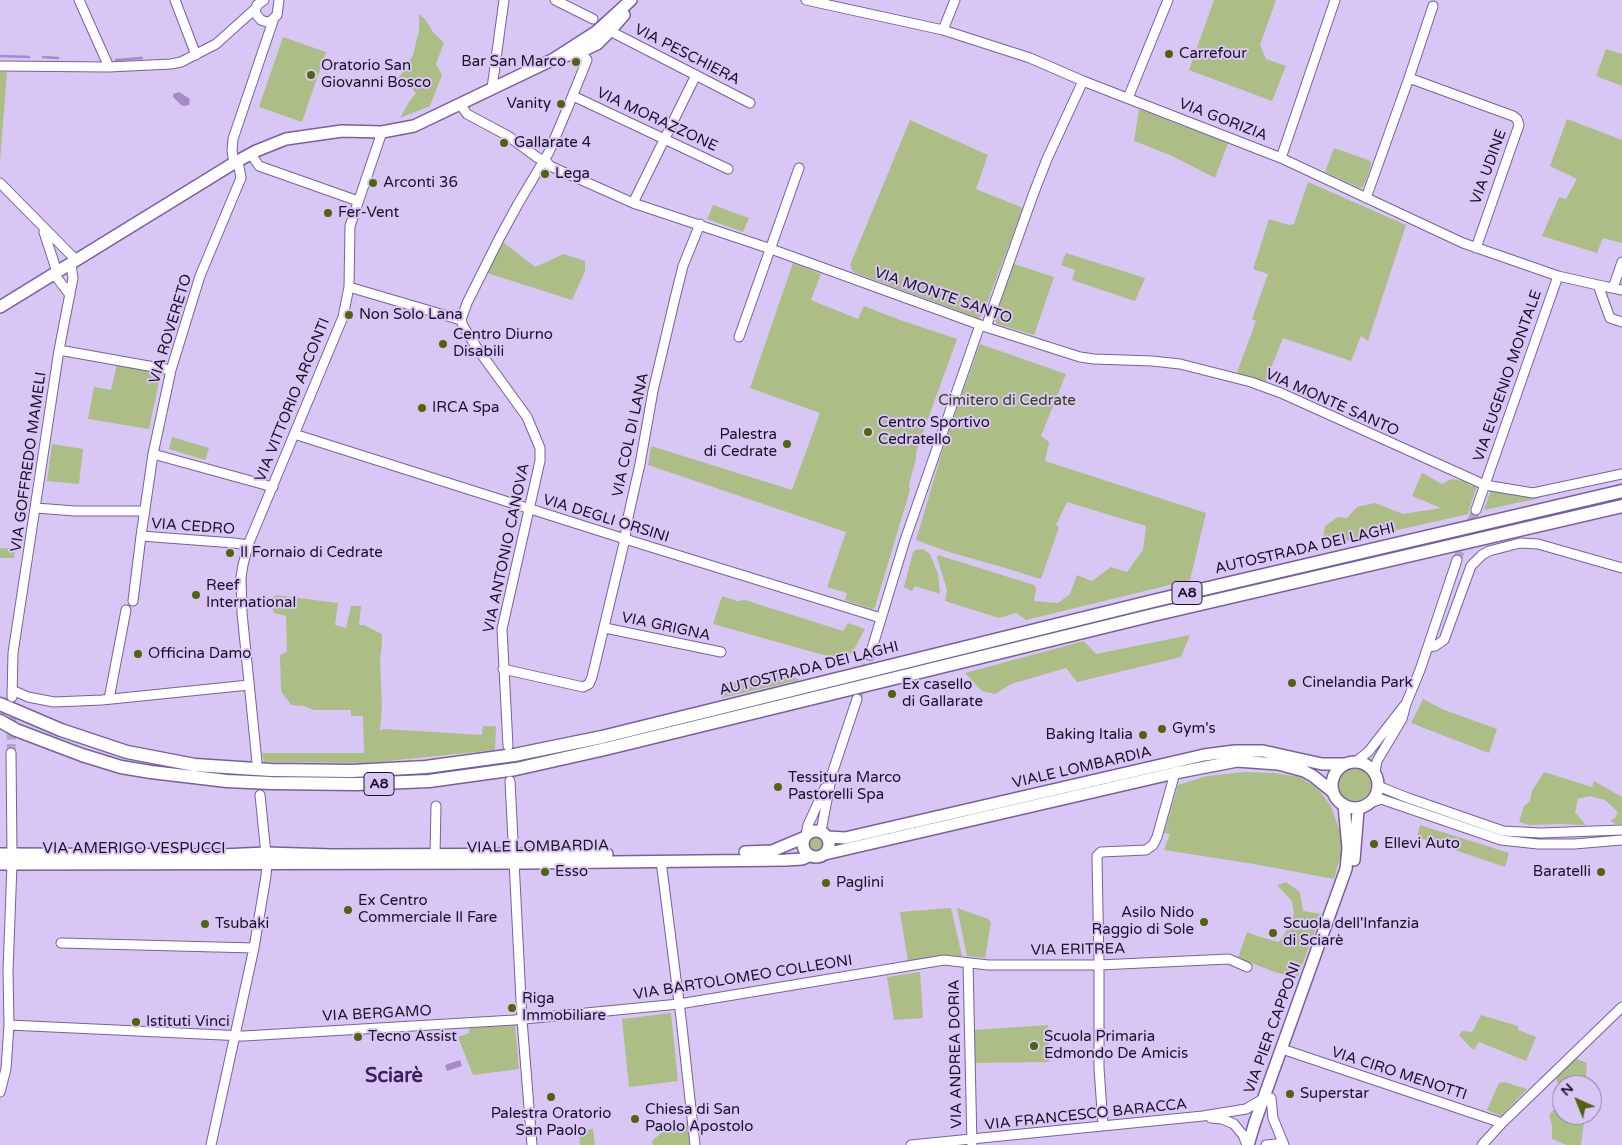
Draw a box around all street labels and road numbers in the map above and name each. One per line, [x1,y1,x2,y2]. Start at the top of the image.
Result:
street label: VIA PESCHIERA [631,21,743,89]
street label: VIA MORAZZONE [594,84,720,156]
street label: VIA GORIZIA [1176,95,1270,145]
street label: VIA UDINE [1467,127,1511,207]
street label: VIA MONTE SANTO [872,264,1014,328]
street label: VIA ROVERETO [146,272,196,386]
street label: VIA EUGENIO MONTALE [1470,288,1546,464]
street label: VIA VITTORIO ARCONTI [252,315,334,485]
street label: VIA MONTE SANTO [1262,365,1402,441]
street label: VIA GOFFREDO MAMELI [7,371,51,553]
street label: VIA COL DI LANA [609,371,653,499]
street label: VIA ANTONIO CANOVA [480,462,534,634]
street label: VIA DEGLI ORSINI [541,491,671,547]
street label: VIA CEDRO [151,515,235,539]
street label: AUTOSTRADA DEI LAGHI [1213,519,1397,579]
road number: A8 [1172,582,1202,604]
street label: VIA GRIGNA [620,609,712,645]
street label: AUTOSTRADA DEI LAGHI [717,638,901,700]
street label: VIALE LOMBARDIA [1011,743,1153,793]
road number: A8 [364,772,394,796]
street label: VIALE LOMBARDIA [467,837,609,857]
street label: VIA AMERIGO VESPUCCI [43,840,225,858]
street label: VIA ERITREA [1030,940,1126,960]
street label: VIA BARTOLOMEO COLLEONI [632,952,854,1004]
street label: VIA PIER CAPPONI [1241,960,1305,1096]
street label: VIA ANDREA DORIA [946,979,966,1129]
street label: VIA BERGAMO [322,1002,432,1026]
street label: VIA CIRO MENOTTI [1329,1044,1469,1104]
street label: VIA FRANCESCO BARACCA [984,1095,1188,1135]

